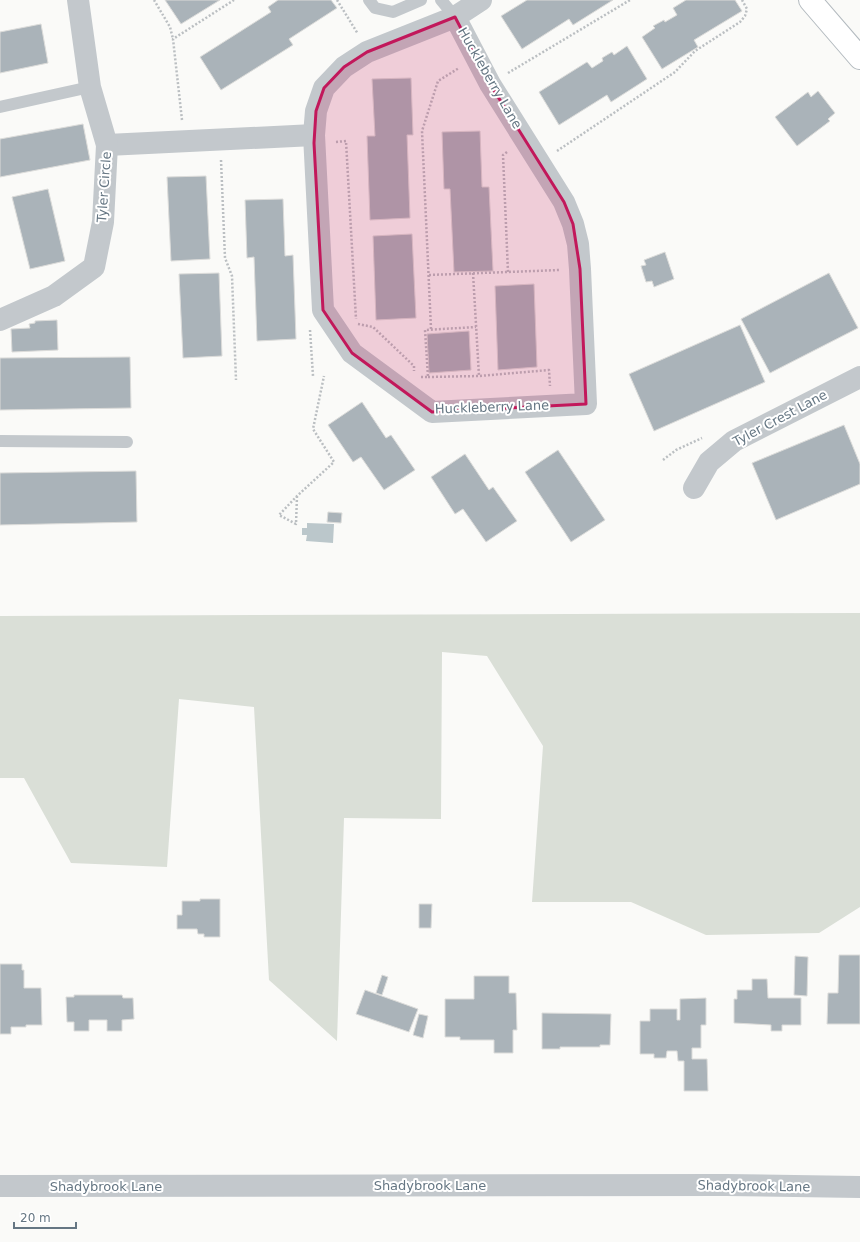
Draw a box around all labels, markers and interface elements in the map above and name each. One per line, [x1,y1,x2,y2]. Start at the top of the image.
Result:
street label: Huckleberry Lane [455,25,525,131]
street label: Tyler Circle [94,151,114,224]
street label: Tyler Crest Lane [730,387,830,450]
street label: Huckleberry Lane [435,398,549,416]
street label: Shadybrook Lane [374,1178,486,1193]
street label: Shadybrook Lane [698,1178,810,1194]
street label: Shadybrook Lane [50,1179,162,1194]
scale bar [14,1204,76,1230]
text: 20 m [20,1211,51,1225]

